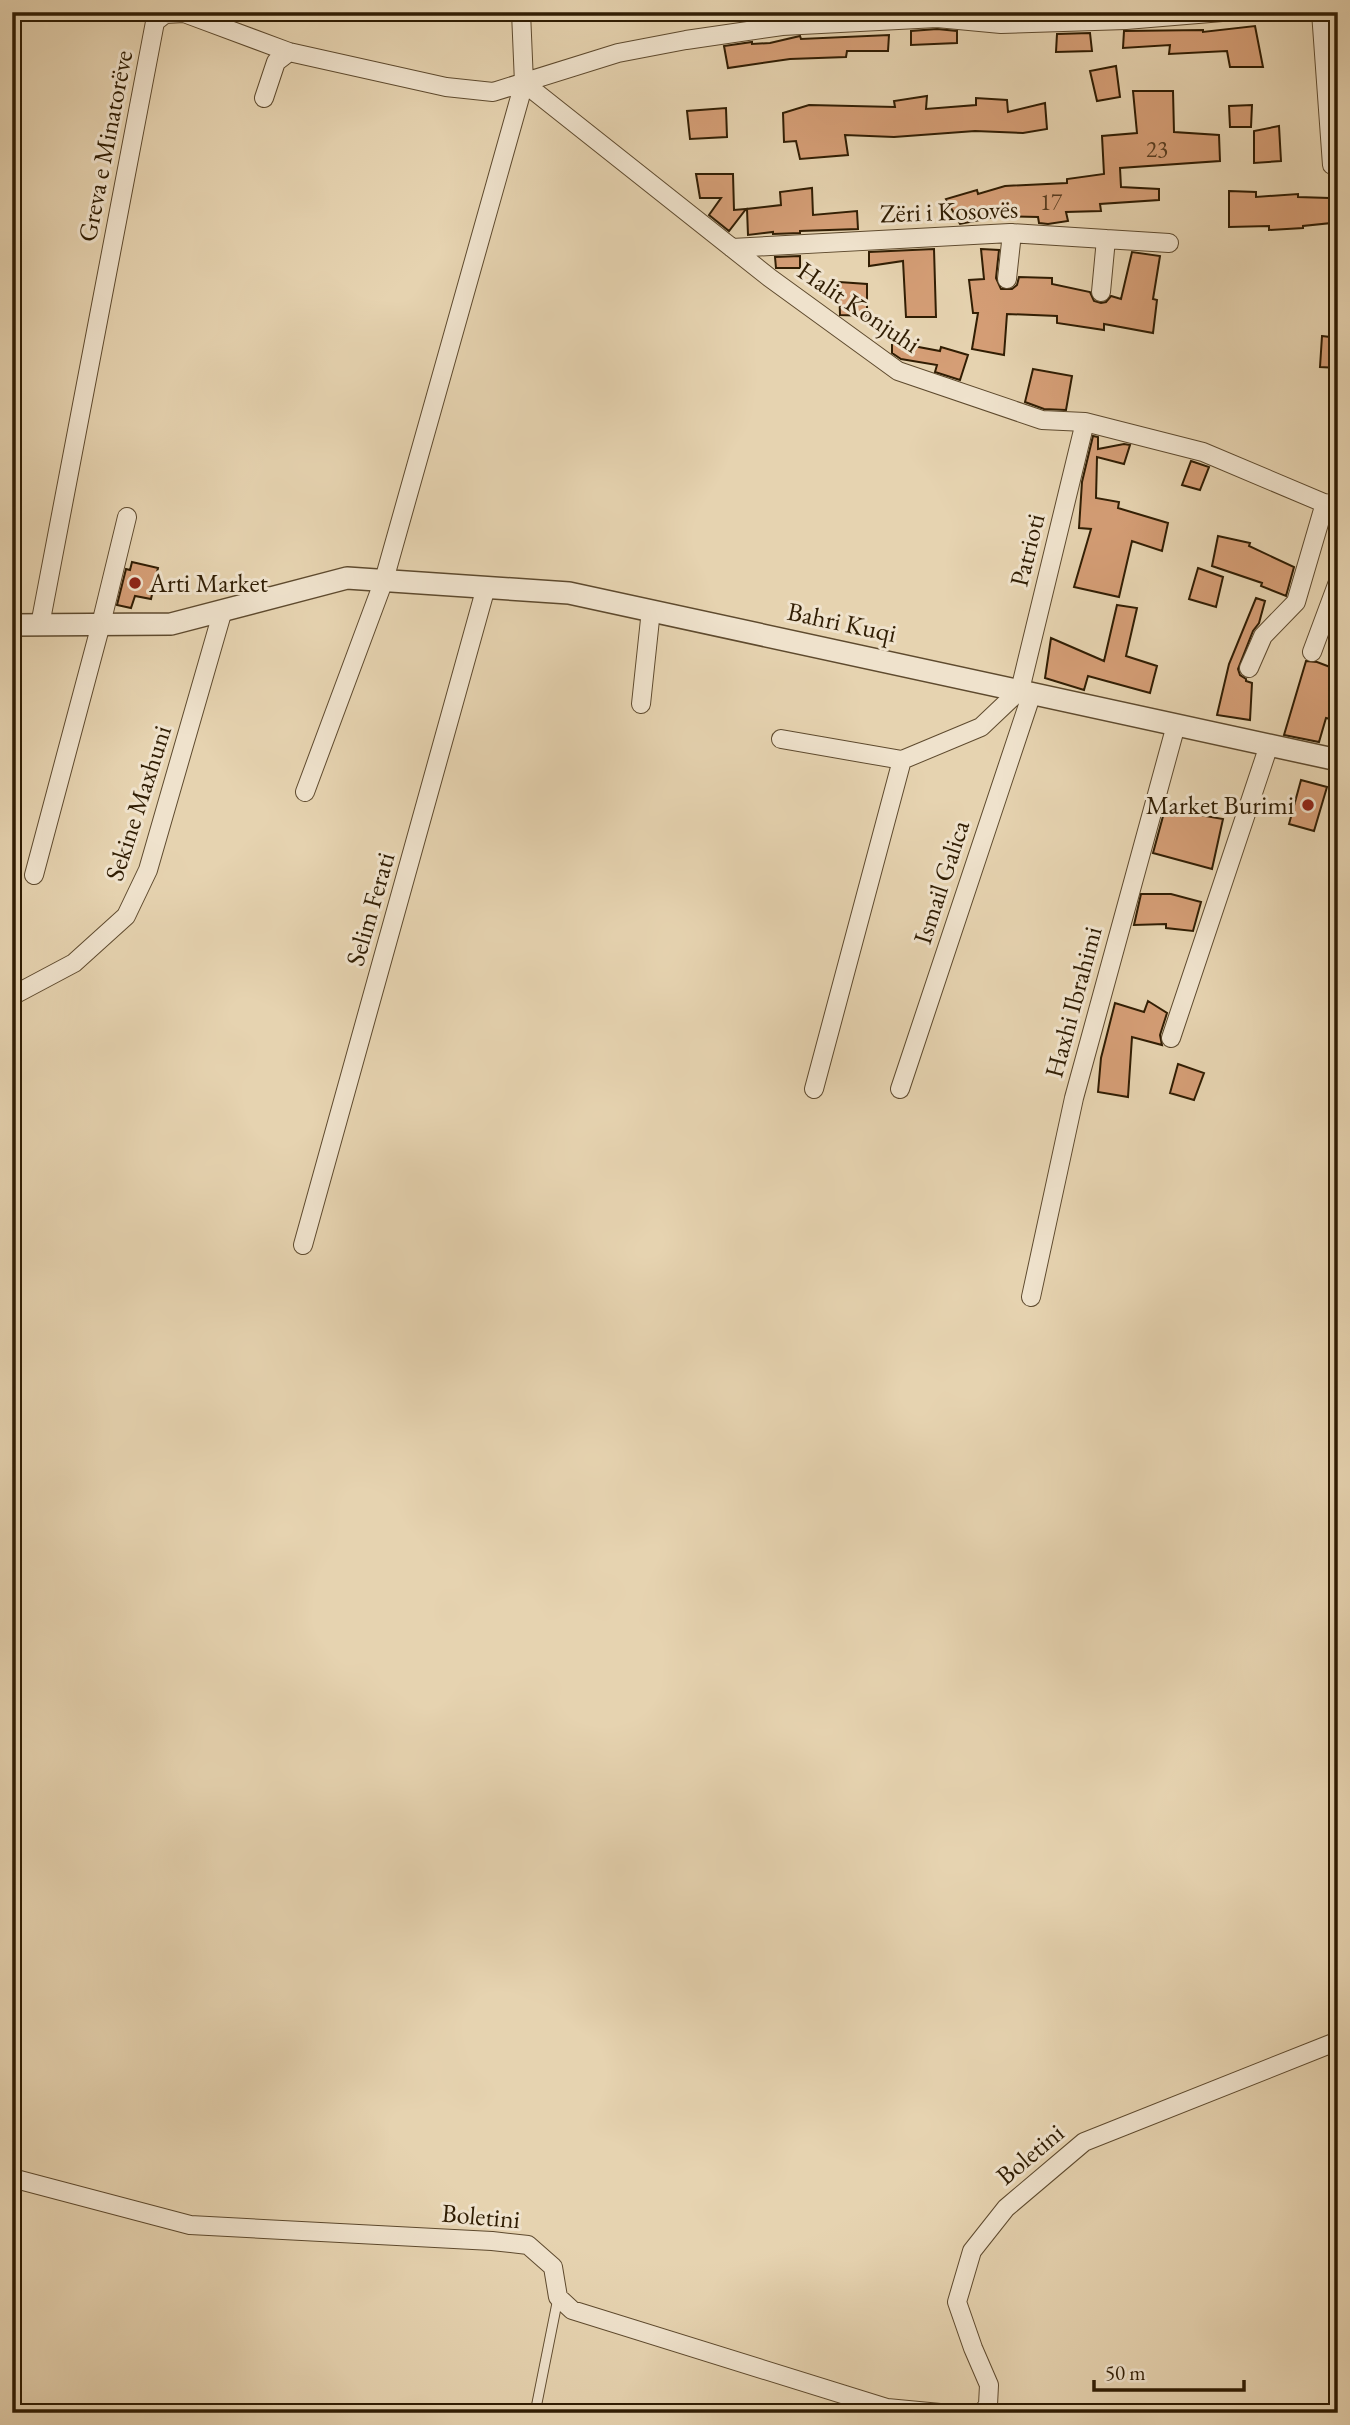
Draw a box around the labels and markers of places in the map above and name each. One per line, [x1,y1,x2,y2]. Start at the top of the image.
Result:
place label: Arti Market [148,566,268,600]
marker: Arti Market [127,575,143,591]
place label: Market Burimi [1146,788,1294,822]
marker: Market Burimi [1300,797,1316,813]

